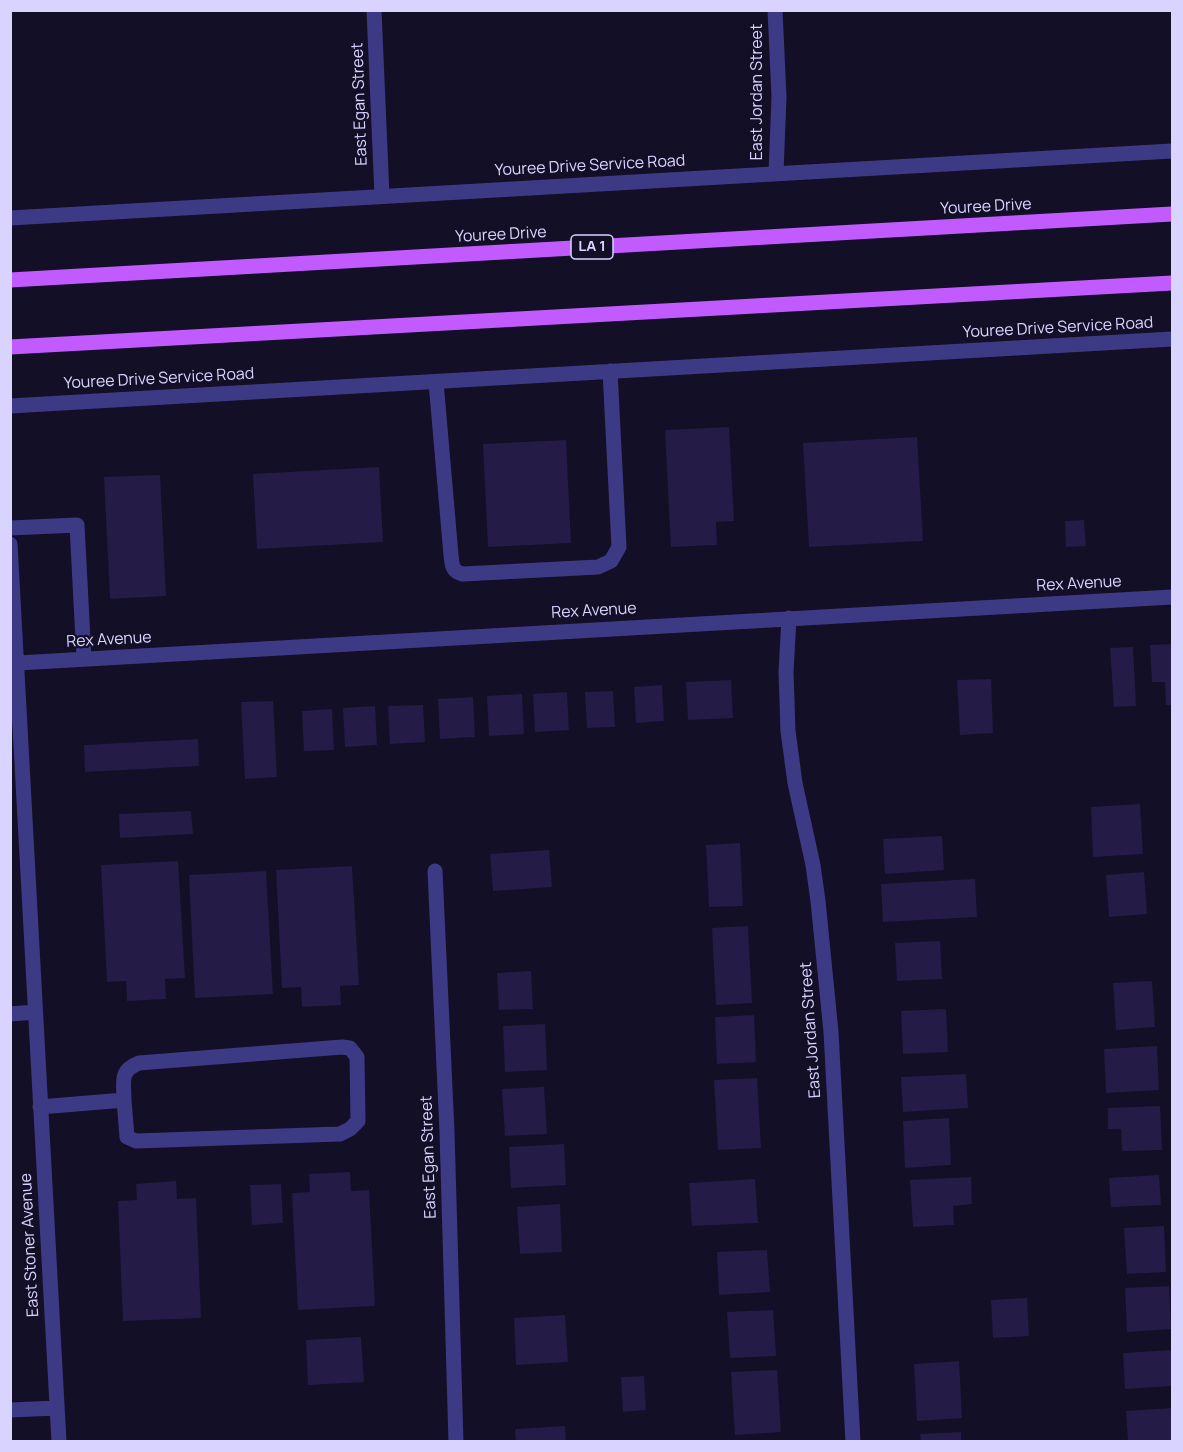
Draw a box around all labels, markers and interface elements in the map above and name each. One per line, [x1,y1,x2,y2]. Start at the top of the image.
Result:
street label: East Jordan Street [748,24,768,160]
street label: East Egan Street [348,42,372,166]
street label: Youree Drive Service Road [494,151,686,181]
street label: Youree Drive [940,195,1032,219]
street label: Youree Drive [455,223,547,247]
road number: LA 1 [571,235,613,259]
street label: Youree Drive Service Road [962,313,1154,343]
street label: Youree Drive Service Road [63,364,255,394]
street label: Rex Avenue [1036,572,1122,596]
street label: Rex Avenue [551,599,637,623]
street label: Rex Avenue [66,628,152,652]
street label: East Jordan Street [797,961,825,1099]
street label: East Egan Street [417,1095,441,1219]
street label: East Stoner Avenue [17,1173,43,1317]

